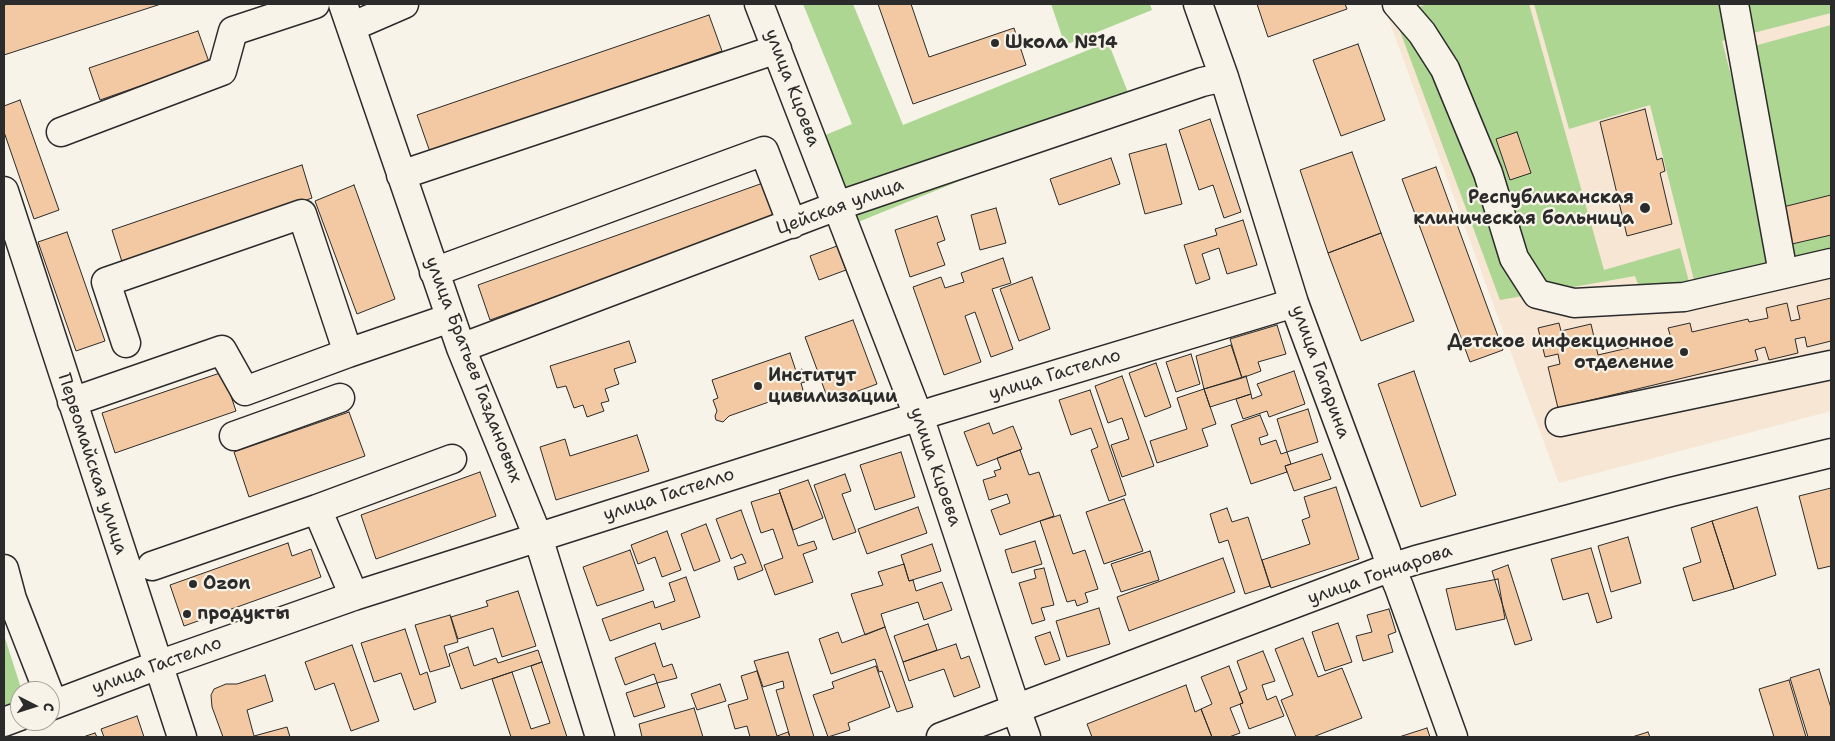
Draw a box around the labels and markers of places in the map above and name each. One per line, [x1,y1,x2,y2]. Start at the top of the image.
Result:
place label: Школа №14 [1005,32,1118,54]
marker: Школа №14 [989,37,1001,49]
place label: Республиканская клиническая больница [1413,187,1634,230]
marker: Республиканская клиническая больница [1638,201,1652,215]
place label: Детское инфекционное отделение [1447,331,1674,374]
marker: Детское инфекционное отделение [1678,346,1690,358]
place label: Институт цивилизации [768,365,898,408]
marker: Институт цивилизации [752,380,764,392]
place label: Ozon [203,573,250,595]
marker: Ozon [187,578,199,590]
place label: продукты [197,603,290,625]
marker: продукты [181,608,193,620]

